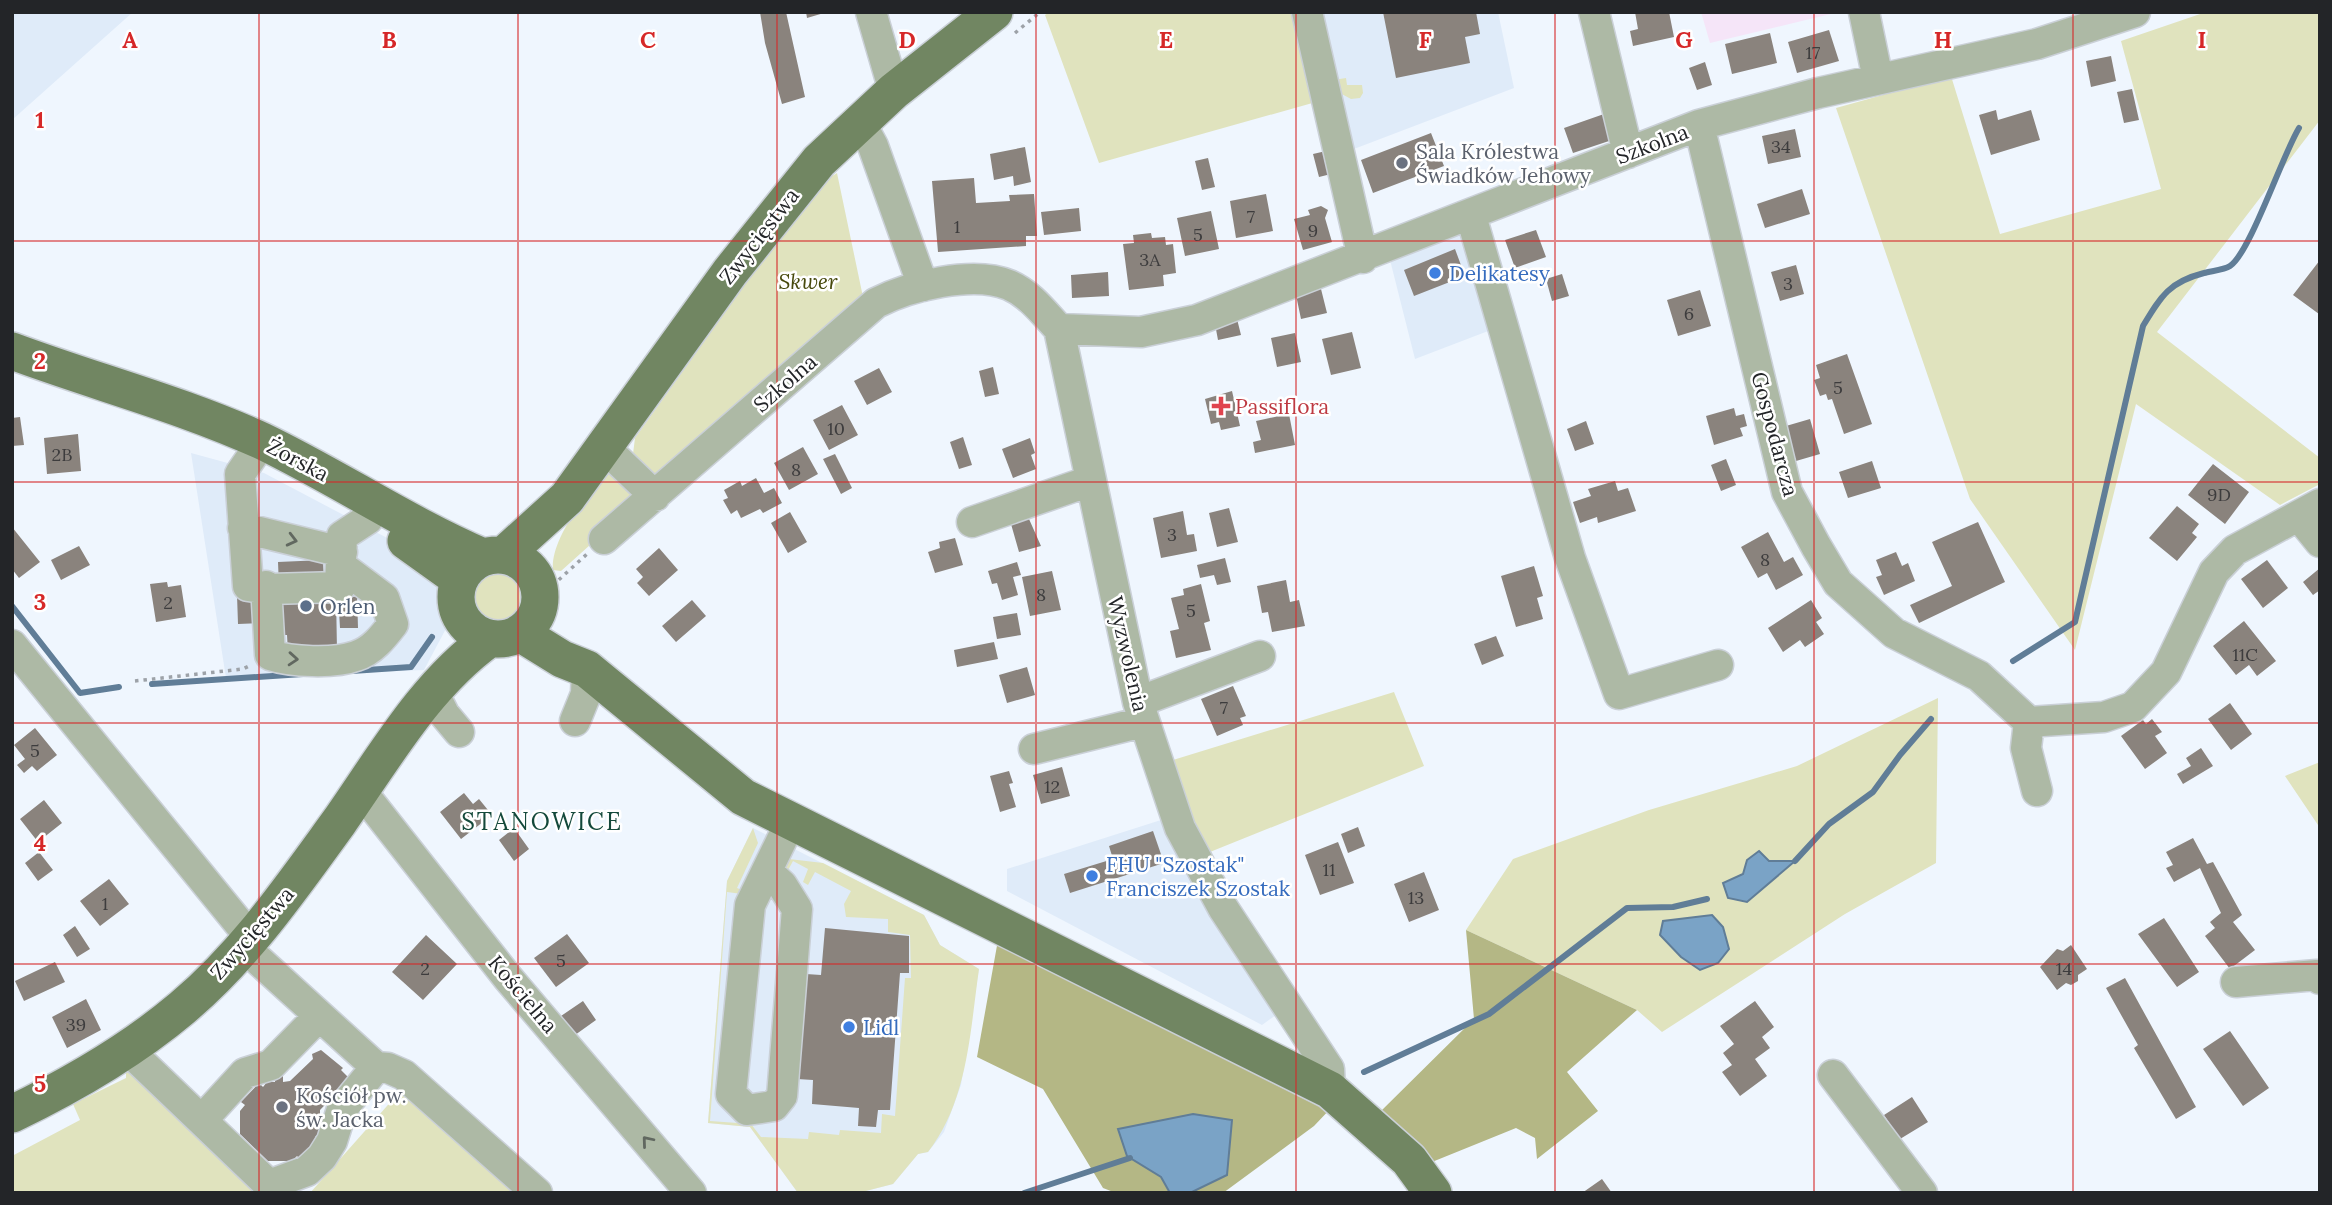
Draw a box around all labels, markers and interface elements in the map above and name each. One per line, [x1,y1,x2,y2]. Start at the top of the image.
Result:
text: A [122,25,138,54]
text: B [381,25,397,54]
text: C [640,25,656,54]
text: D [898,25,916,54]
text: E [1159,25,1173,54]
text: F [1418,25,1432,54]
text: G [1675,25,1693,54]
text: H [1934,25,1952,54]
text: I [2198,25,2206,54]
house number: 17 [1806,41,1820,64]
text: 1 [35,105,45,134]
street label: Szkolna [1612,118,1692,170]
house number: 34 [1771,135,1791,158]
place label: Sala Królestwa Świadków Jehowy [1416,138,1591,189]
marker: Sala Królestwa Świadków Jehowy [1394,155,1410,171]
street label: Zwycięstwa [713,182,805,289]
house number: 7 [1247,205,1255,228]
house number: 1 [954,215,960,238]
house number: 9 [1308,219,1318,242]
house number: 5 [1193,223,1203,246]
house number: 3A [1139,248,1161,271]
place label: Delikatesy [1449,260,1550,287]
marker: Delikatesy [1427,265,1443,281]
park label: Skwer [778,268,838,295]
house number: 3 [1783,272,1793,295]
house number: 6 [1684,302,1694,325]
text: 2 [34,346,46,375]
street label: Szkolna [748,348,822,418]
street label: Gospodarcza [1745,369,1805,499]
house number: 5 [1833,376,1843,399]
place label: Passiflora [1235,393,1329,420]
marker: Passiflora [1213,398,1229,414]
house number: 10 [827,417,845,440]
street label: Żorska [263,433,334,487]
house number: 2B [52,443,72,466]
house number: 8 [791,458,801,481]
house number: 9D [2207,483,2231,506]
house number: 3 [1167,523,1177,546]
one-way arrow [286,532,298,546]
house number: 8 [1760,548,1770,571]
house number: 8 [1036,583,1046,606]
text: 3 [34,587,46,616]
house number: 2 [163,591,173,614]
place label: Orlen [320,593,376,620]
street label: Wyzwolenia [1102,594,1154,715]
marker: Orlen [298,598,314,614]
house number: 5 [1186,599,1196,622]
house number: 11C [2232,643,2258,666]
one-way arrow [288,651,299,666]
house number: 7 [1220,696,1228,719]
house number: 5 [30,739,40,762]
house number: 12 [1044,775,1060,798]
district label: STANOWICE [461,806,623,837]
text: 4 [34,828,46,857]
place label: FHU "Szostak" Franciszek Szostak [1106,851,1291,902]
house number: 11 [1322,858,1336,881]
marker: FHU "Szostak" Franciszek Szostak [1084,868,1100,884]
street label: Zwycięstwa [204,881,300,985]
house number: 13 [1408,886,1424,909]
house number: 1 [102,892,108,915]
street label: Kościelna [483,949,564,1039]
house number: 5 [556,949,566,972]
house number: 2 [420,957,430,980]
house number: 14 [2056,957,2072,980]
house number: 39 [66,1013,86,1036]
place label: Lidl [863,1014,899,1041]
marker: Lidl [841,1019,857,1035]
text: 5 [34,1069,46,1098]
place label: Kościół pw. św. Jacka [296,1082,407,1133]
marker: Kościół pw. św. Jacka [274,1099,290,1115]
one-way arrow [643,1136,655,1149]

